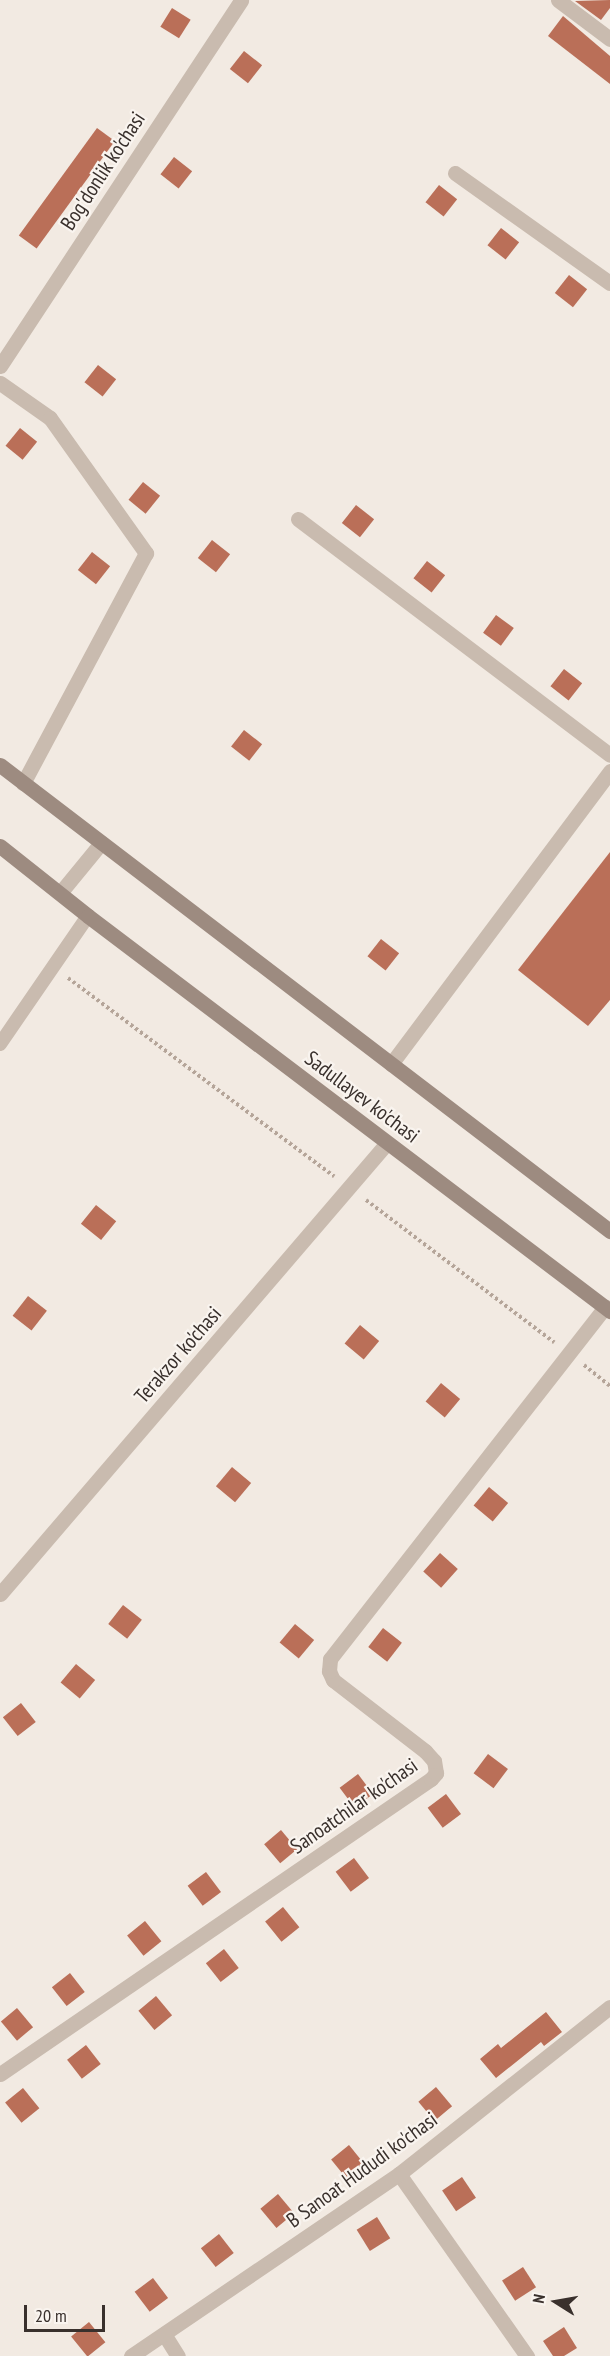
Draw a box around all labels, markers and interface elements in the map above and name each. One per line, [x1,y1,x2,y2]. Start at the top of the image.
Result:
street label: Bog'donlik ko'chasi [55,107,151,235]
street label: Sadullayev ko'chasi [300,1046,424,1148]
street label: Terakzor ko'chasi [129,1302,227,1408]
street label: Sanoatchilar ko'chasi [286,1753,422,1859]
street label: B Sanoat Hududi ko'chasi [282,2107,442,2233]
north arrow [526,2272,586,2332]
text: N [528,2292,549,2305]
scale bar [27,2293,108,2331]
text: 20 m [35,2304,67,2327]

